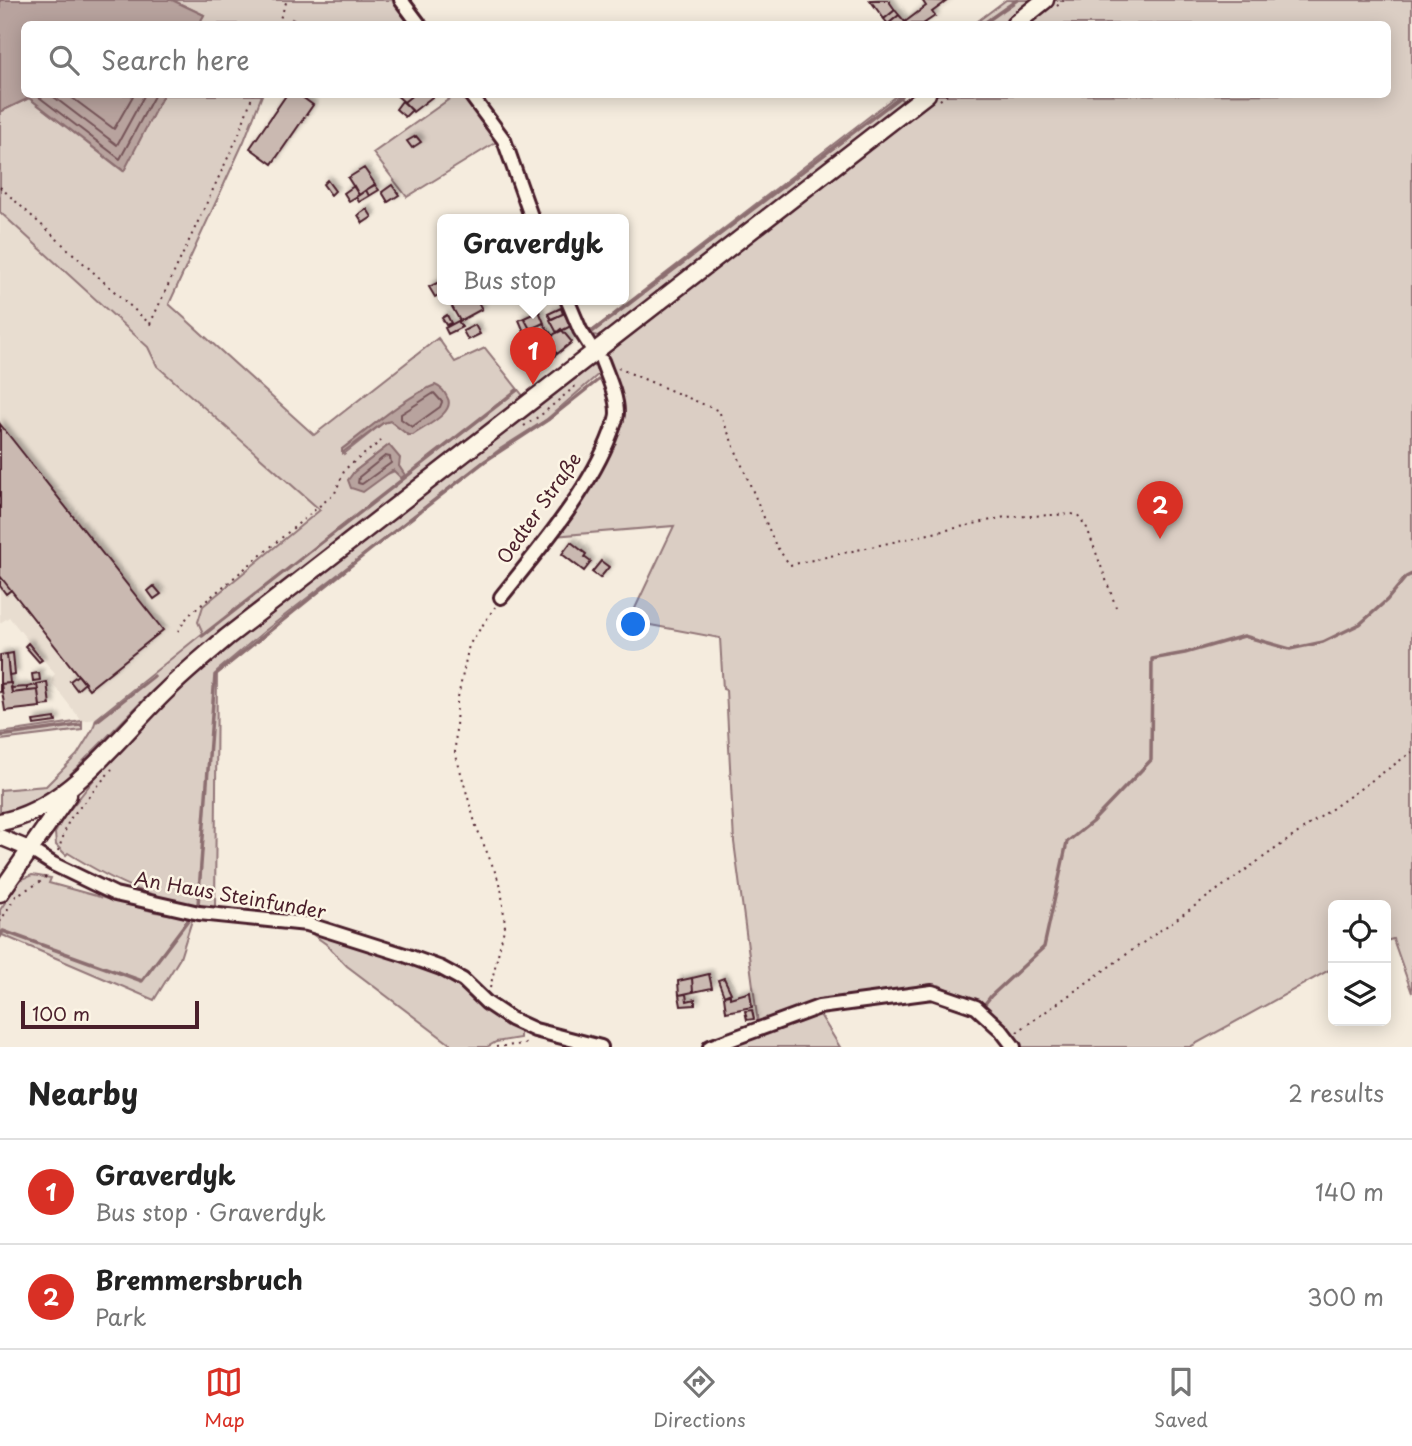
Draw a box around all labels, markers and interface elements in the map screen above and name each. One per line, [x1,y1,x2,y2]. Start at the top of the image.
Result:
search box [21,21,1391,98]
text: Search here [101,40,250,79]
icon: search [45,41,83,79]
popup [437,214,629,305]
text: Graverdyk [463,223,603,262]
text: Bus stop [463,262,556,297]
pin: 1 [510,327,556,385]
street label: Oedter Straße [489,446,587,569]
pin: 2 [1137,481,1183,539]
your location [616,607,650,641]
street label: An Haus Steinfunder [132,863,329,925]
map controls [1328,900,1391,1026]
button: locate [1328,900,1391,963]
button: layers [1328,963,1391,1026]
scale bar [21,998,200,1030]
text: 100 m [32,999,90,1027]
text: Nearby [28,1070,138,1115]
text: 2 results [1288,1075,1384,1110]
text: Graverdyk [95,1155,236,1194]
text: 1 [46,1174,57,1209]
text: 140 m [1315,1174,1384,1209]
text: Bus stop · Graverdyk [95,1194,326,1229]
text: Bremmersbruch [95,1260,303,1299]
text: 2 [43,1279,59,1314]
text: 300 m [1307,1279,1384,1314]
text: Park [95,1299,146,1334]
tab: Map [204,1363,245,1433]
tab: Directions [653,1363,746,1433]
tab: Saved [1154,1363,1208,1433]

